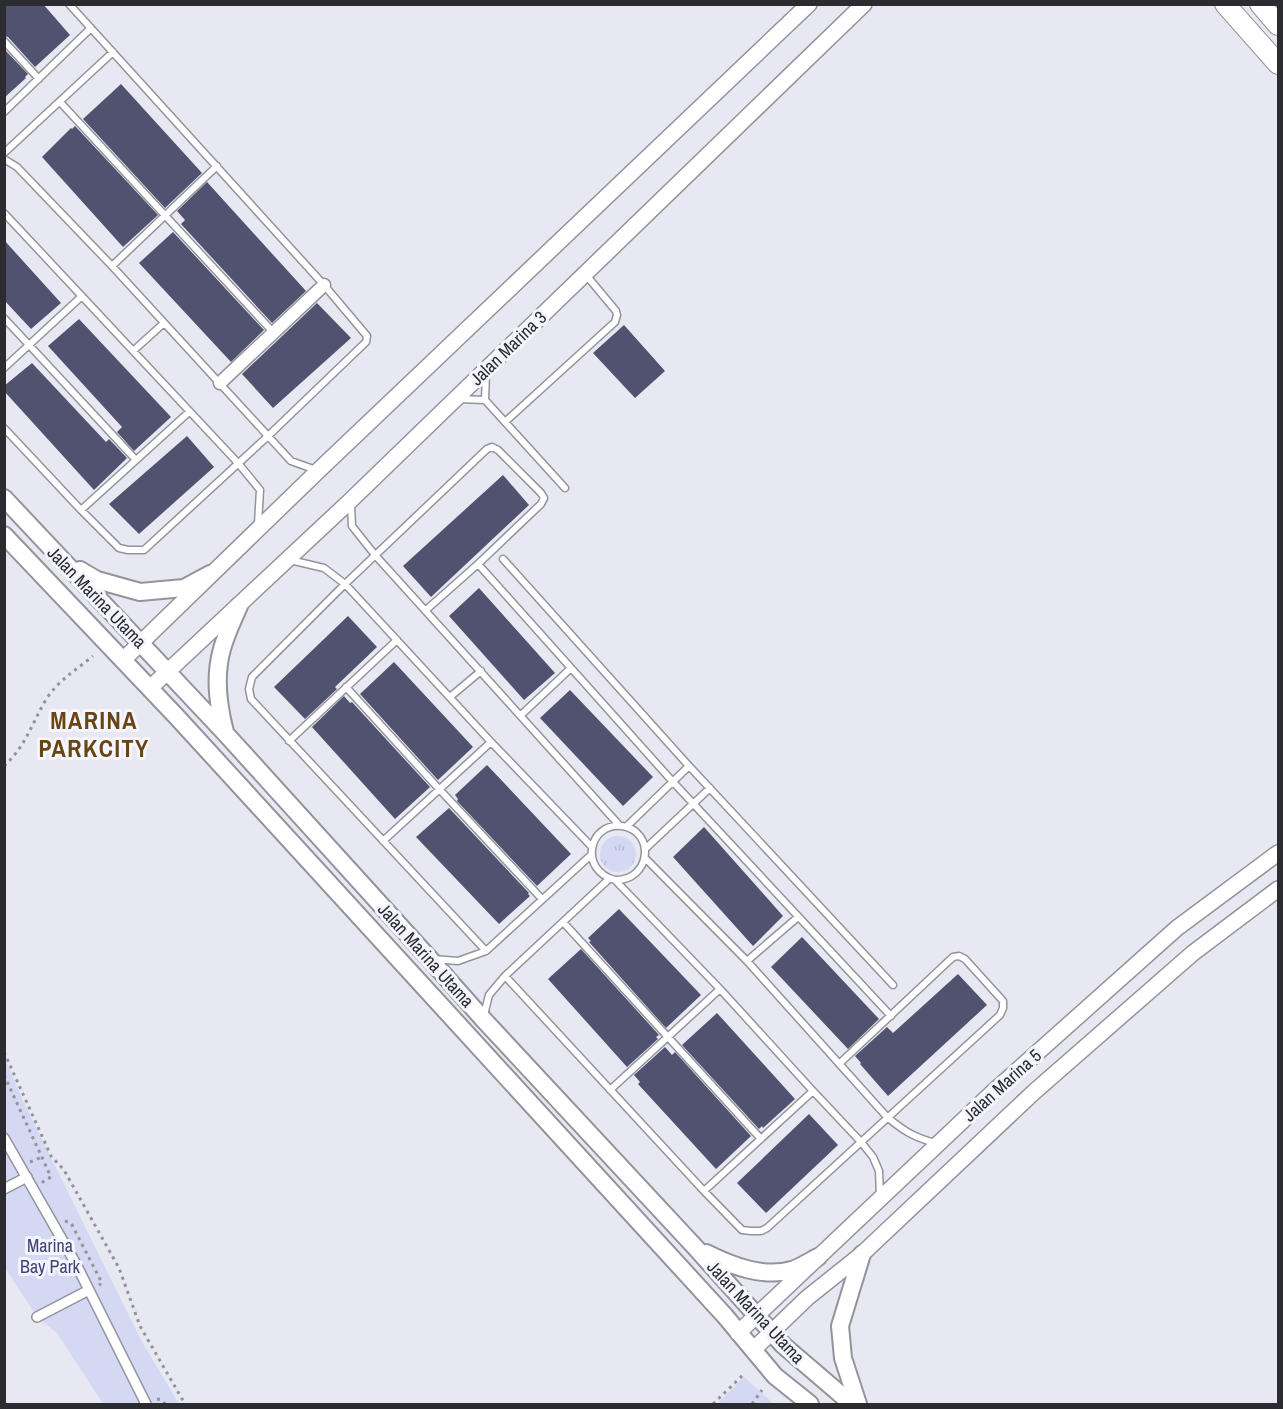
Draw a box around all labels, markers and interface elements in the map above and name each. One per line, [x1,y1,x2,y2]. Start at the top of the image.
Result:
street label: Jalan Marina 3 [464,305,552,391]
street label: Jalan Marina Utama [42,541,152,653]
district label: MARINA PARKCITY [38,704,150,764]
street label: Jalan Marina Utama [372,897,480,1013]
street label: Jalan Marina 5 [957,1043,1047,1127]
park label: Marina Bay Park [20,1233,81,1279]
street label: Jalan Marina Utama [702,1255,810,1369]

